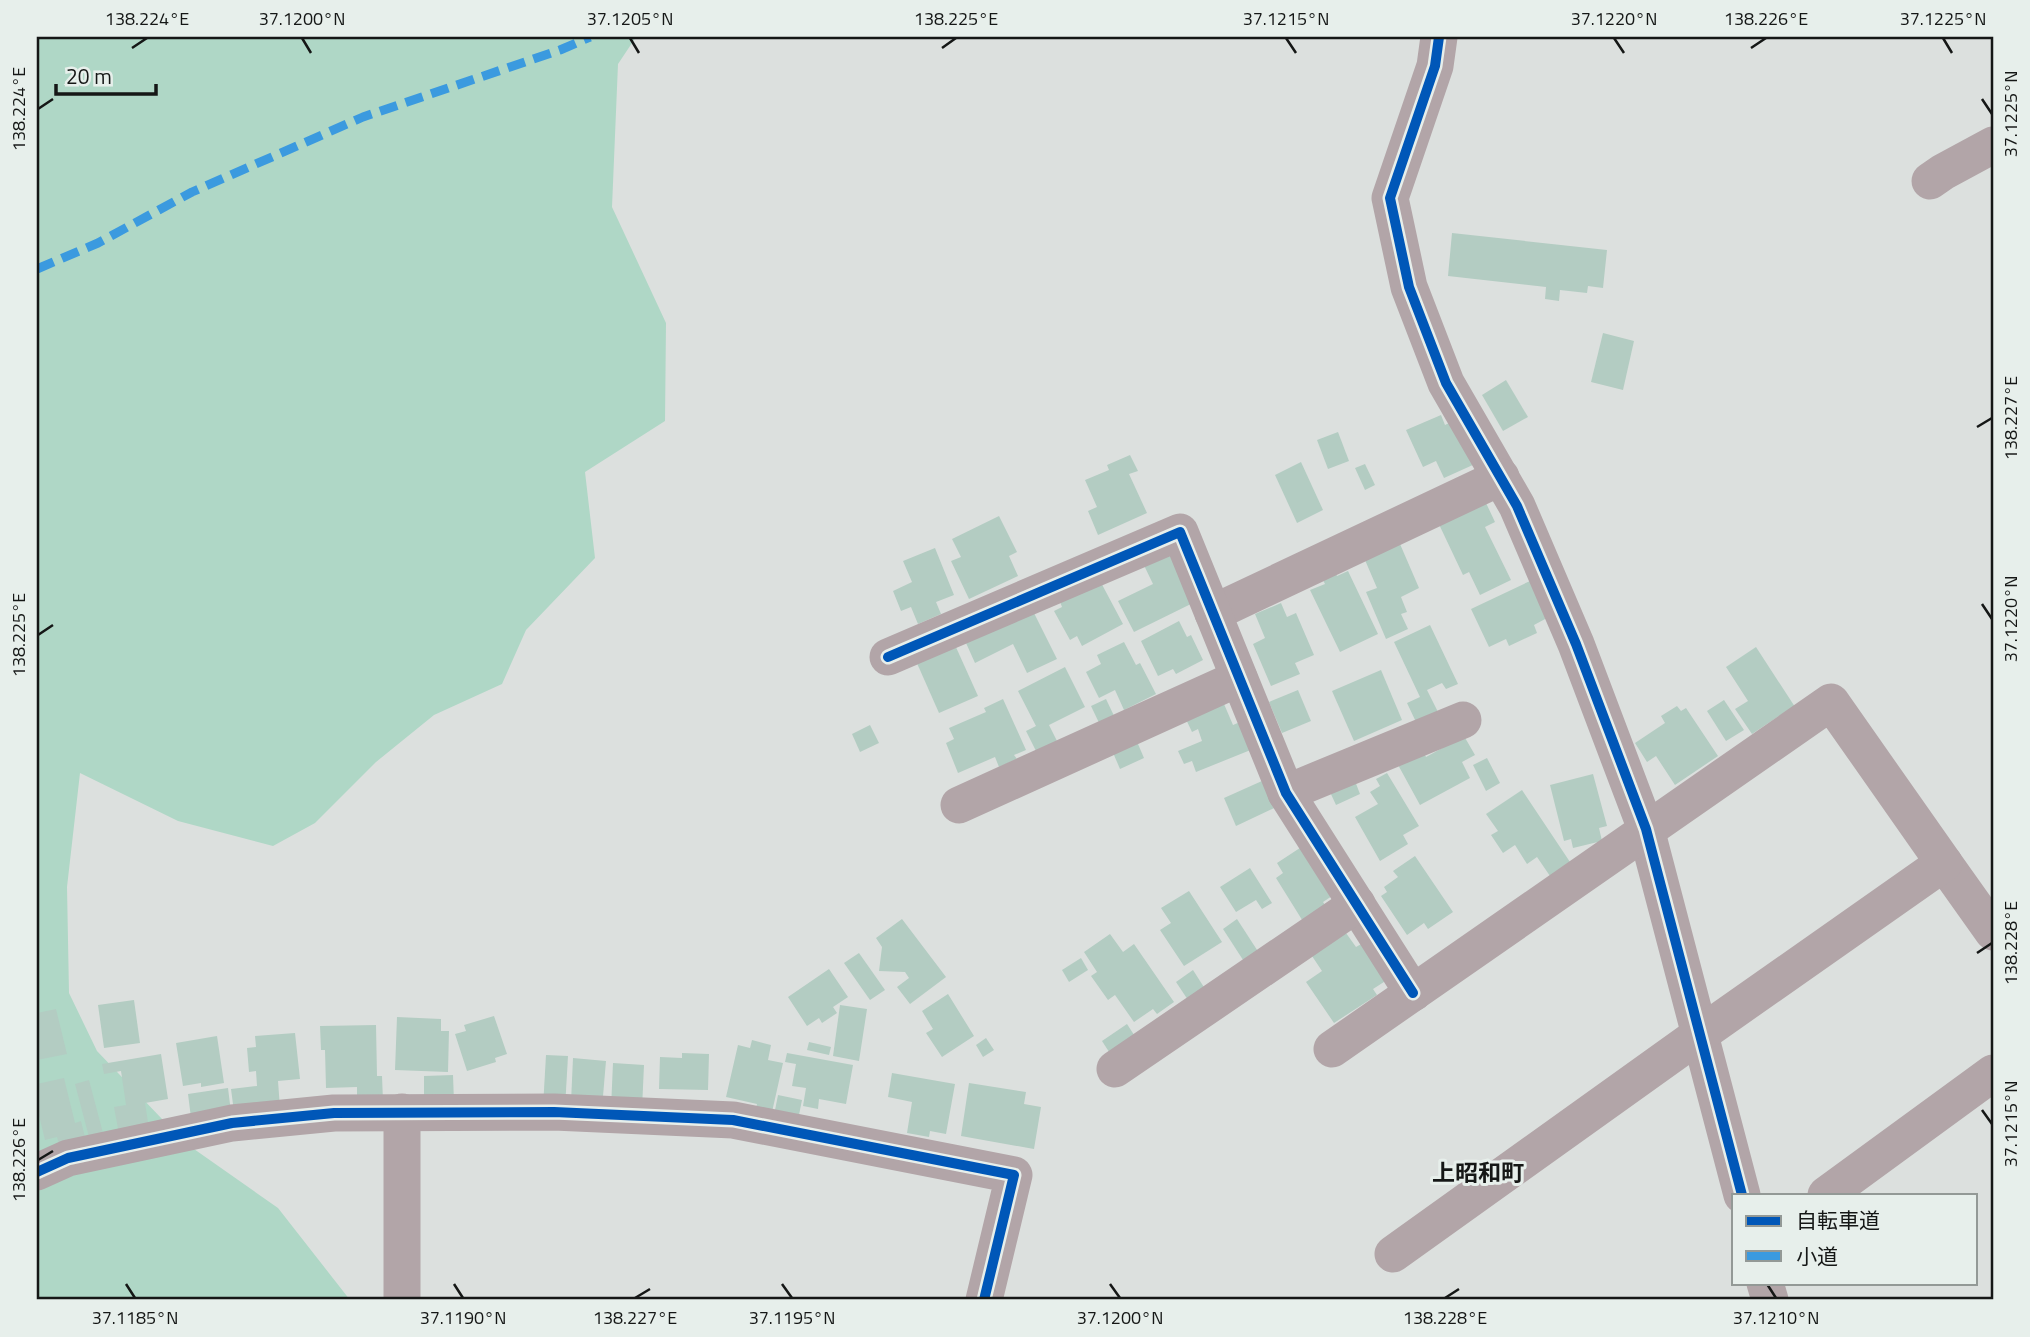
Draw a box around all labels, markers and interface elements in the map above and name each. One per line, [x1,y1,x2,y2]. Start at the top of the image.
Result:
text: 138.224°E [105,5,189,32]
text: 37.1200°N [259,5,345,32]
text: 37.1205°N [587,5,673,32]
text: 138.225°E [914,5,998,32]
text: 37.1215°N [1243,5,1329,32]
text: 37.1220°N [1571,5,1657,32]
text: 138.226°E [1724,5,1808,32]
text: 37.1225°N [1900,5,1986,32]
scale bar [56,52,156,96]
text: 20 m [66,60,112,92]
text: 138.224°E [5,67,32,151]
text: 37.1225°N [1997,71,2024,157]
text: 138.227°E [1997,376,2024,460]
text: 37.1220°N [1997,576,2024,662]
text: 138.225°E [5,593,32,677]
text: 138.228°E [1997,901,2024,985]
text: 37.1215°N [1997,1081,2024,1167]
text: 138.226°E [5,1118,32,1202]
district label: 上昭和町 [1432,1155,1524,1190]
legend [1732,1194,1978,1284]
text: 自転車道 [1796,1204,1880,1236]
text: 小道 [1796,1240,1838,1272]
text: 37.1185°N [92,1304,178,1331]
text: 37.1190°N [420,1304,506,1331]
text: 138.227°E [593,1304,677,1331]
text: 37.1195°N [749,1304,835,1331]
text: 37.1200°N [1077,1304,1163,1331]
text: 138.228°E [1403,1304,1487,1331]
text: 37.1210°N [1733,1304,1819,1331]

